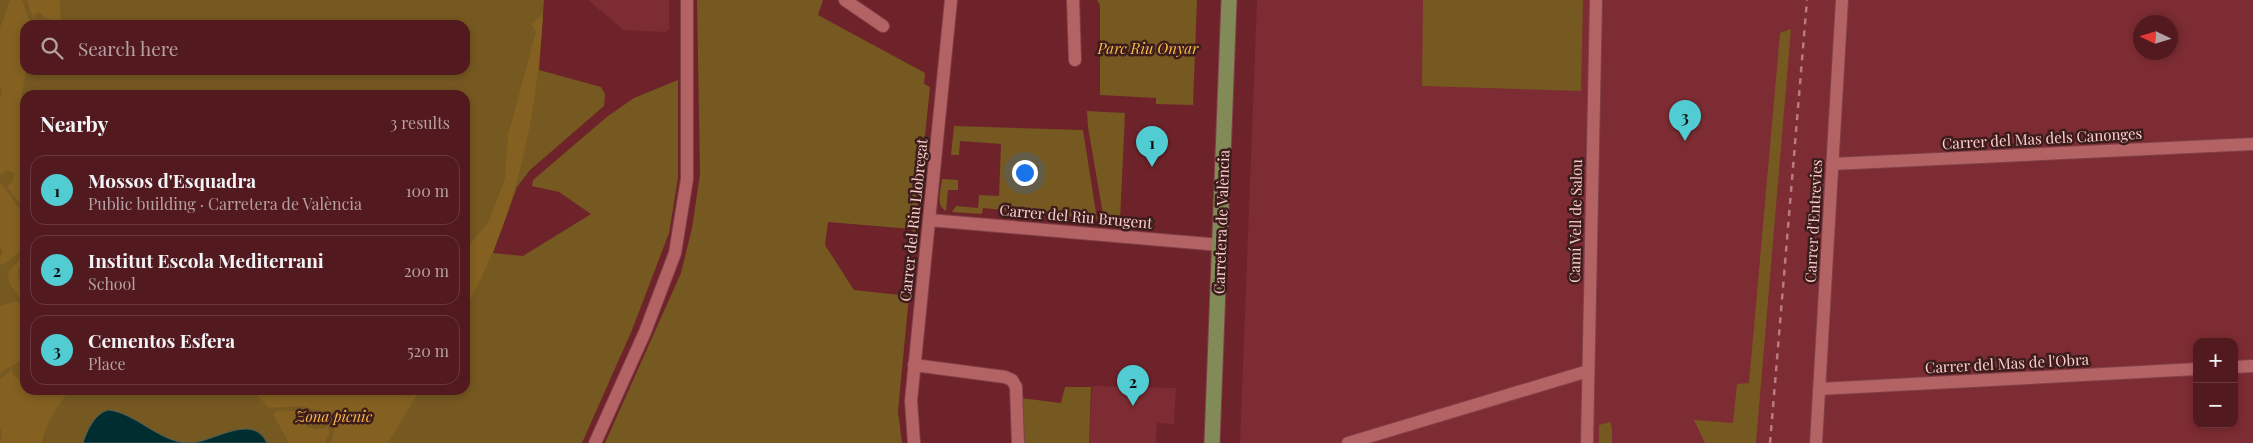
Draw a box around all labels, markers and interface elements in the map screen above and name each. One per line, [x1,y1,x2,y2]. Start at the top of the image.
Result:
north arrow [2133,15,2178,60]
search box [20,20,470,75]
icon: search [38,34,66,62]
text: Search here [78,35,178,61]
park label: Parc Riu Onyar [1097,38,1199,58]
pin: 3 [1669,100,1701,141]
text: Nearby [40,109,109,137]
text: 3 results [390,112,450,133]
street label: Carrer del Mas dels Canonges [1941,123,2143,153]
pin: 1 [1136,126,1168,167]
street label: Carrer del Riu Llobregat [895,137,932,302]
street label: Carretera de València [1208,149,1234,295]
street label: Camí Vell de Salou [1564,159,1586,283]
street label: Carrer d'Entrevies [1800,159,1826,283]
your location [1012,160,1038,186]
text: Mossos d'Esquadra [88,167,256,193]
text: 1 [54,180,60,201]
text: 100 m [406,180,449,201]
text: Public building · Carretera de València [88,193,362,214]
street label: Carrer del Riu Brugent [999,199,1154,233]
text: Institut Escola Mediterrani [88,247,324,273]
text: 2 [53,260,61,281]
text: 200 m [404,260,449,281]
text: School [88,273,136,294]
text: Cementos Esfera [88,327,235,353]
map controls [2193,338,2238,428]
button: + [2193,338,2238,383]
text: 3 [53,340,61,361]
text: 520 m [407,340,449,361]
street label: Carrer del Mas de l'Obra [1924,349,2090,377]
text: Place [88,353,126,374]
pin: 2 [1117,365,1149,406]
button: − [2193,383,2238,428]
park label: Zona picnic [295,406,373,426]

